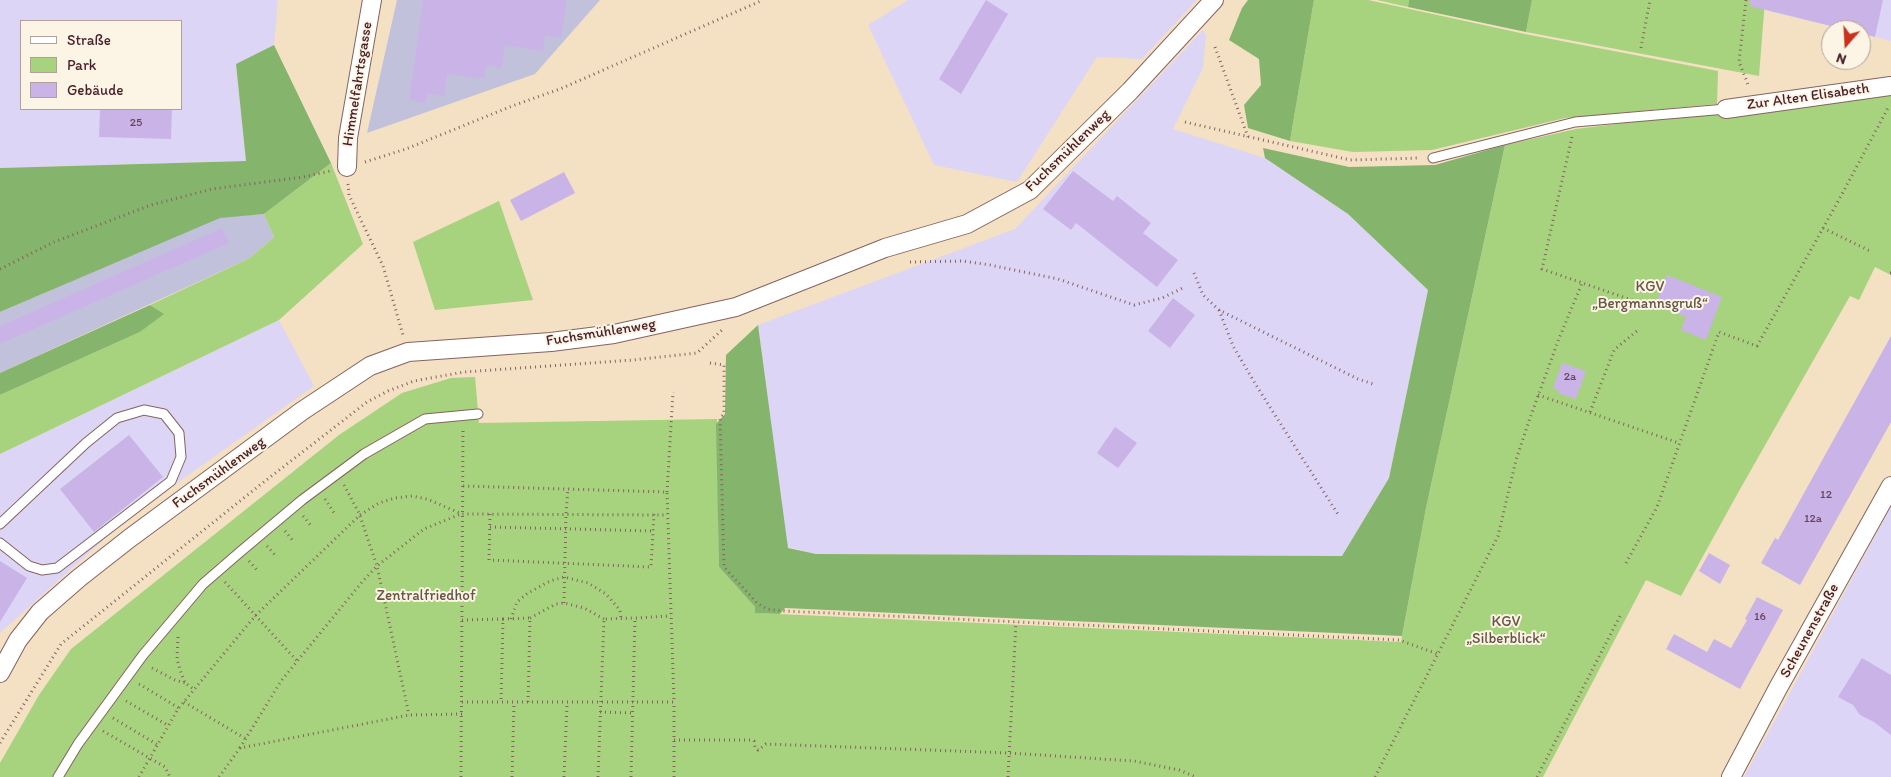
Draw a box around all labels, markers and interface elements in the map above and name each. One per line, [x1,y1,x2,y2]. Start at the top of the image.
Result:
legend [20,20,182,110]
north arrow [1821,20,1871,70]
street label: Himmelfahrtsgasse [339,21,377,147]
text: Straße [67,31,111,49]
text: N [1834,49,1849,68]
text: Park [67,56,97,74]
street label: Zur Alten Elisabeth [1746,79,1870,115]
text: Gebäude [67,81,124,99]
street label: Fuchsmühlenweg [1022,106,1114,196]
house number: 25 [130,116,142,130]
park label: KGV „Bergmannsgruß“ [1592,278,1708,313]
street label: Fuchsmühlenweg [545,315,657,351]
house number: 2a [1564,370,1576,384]
street label: Fuchsmühlenweg [169,433,269,513]
house number: 12 [1820,488,1832,502]
house number: 12a [1804,512,1822,526]
street label: Scheunenstraße [1777,581,1843,681]
park label: Zentralfriedhof [376,587,476,605]
house number: 16 [1754,610,1766,624]
park label: KGV „Silberblick“ [1466,613,1546,648]

